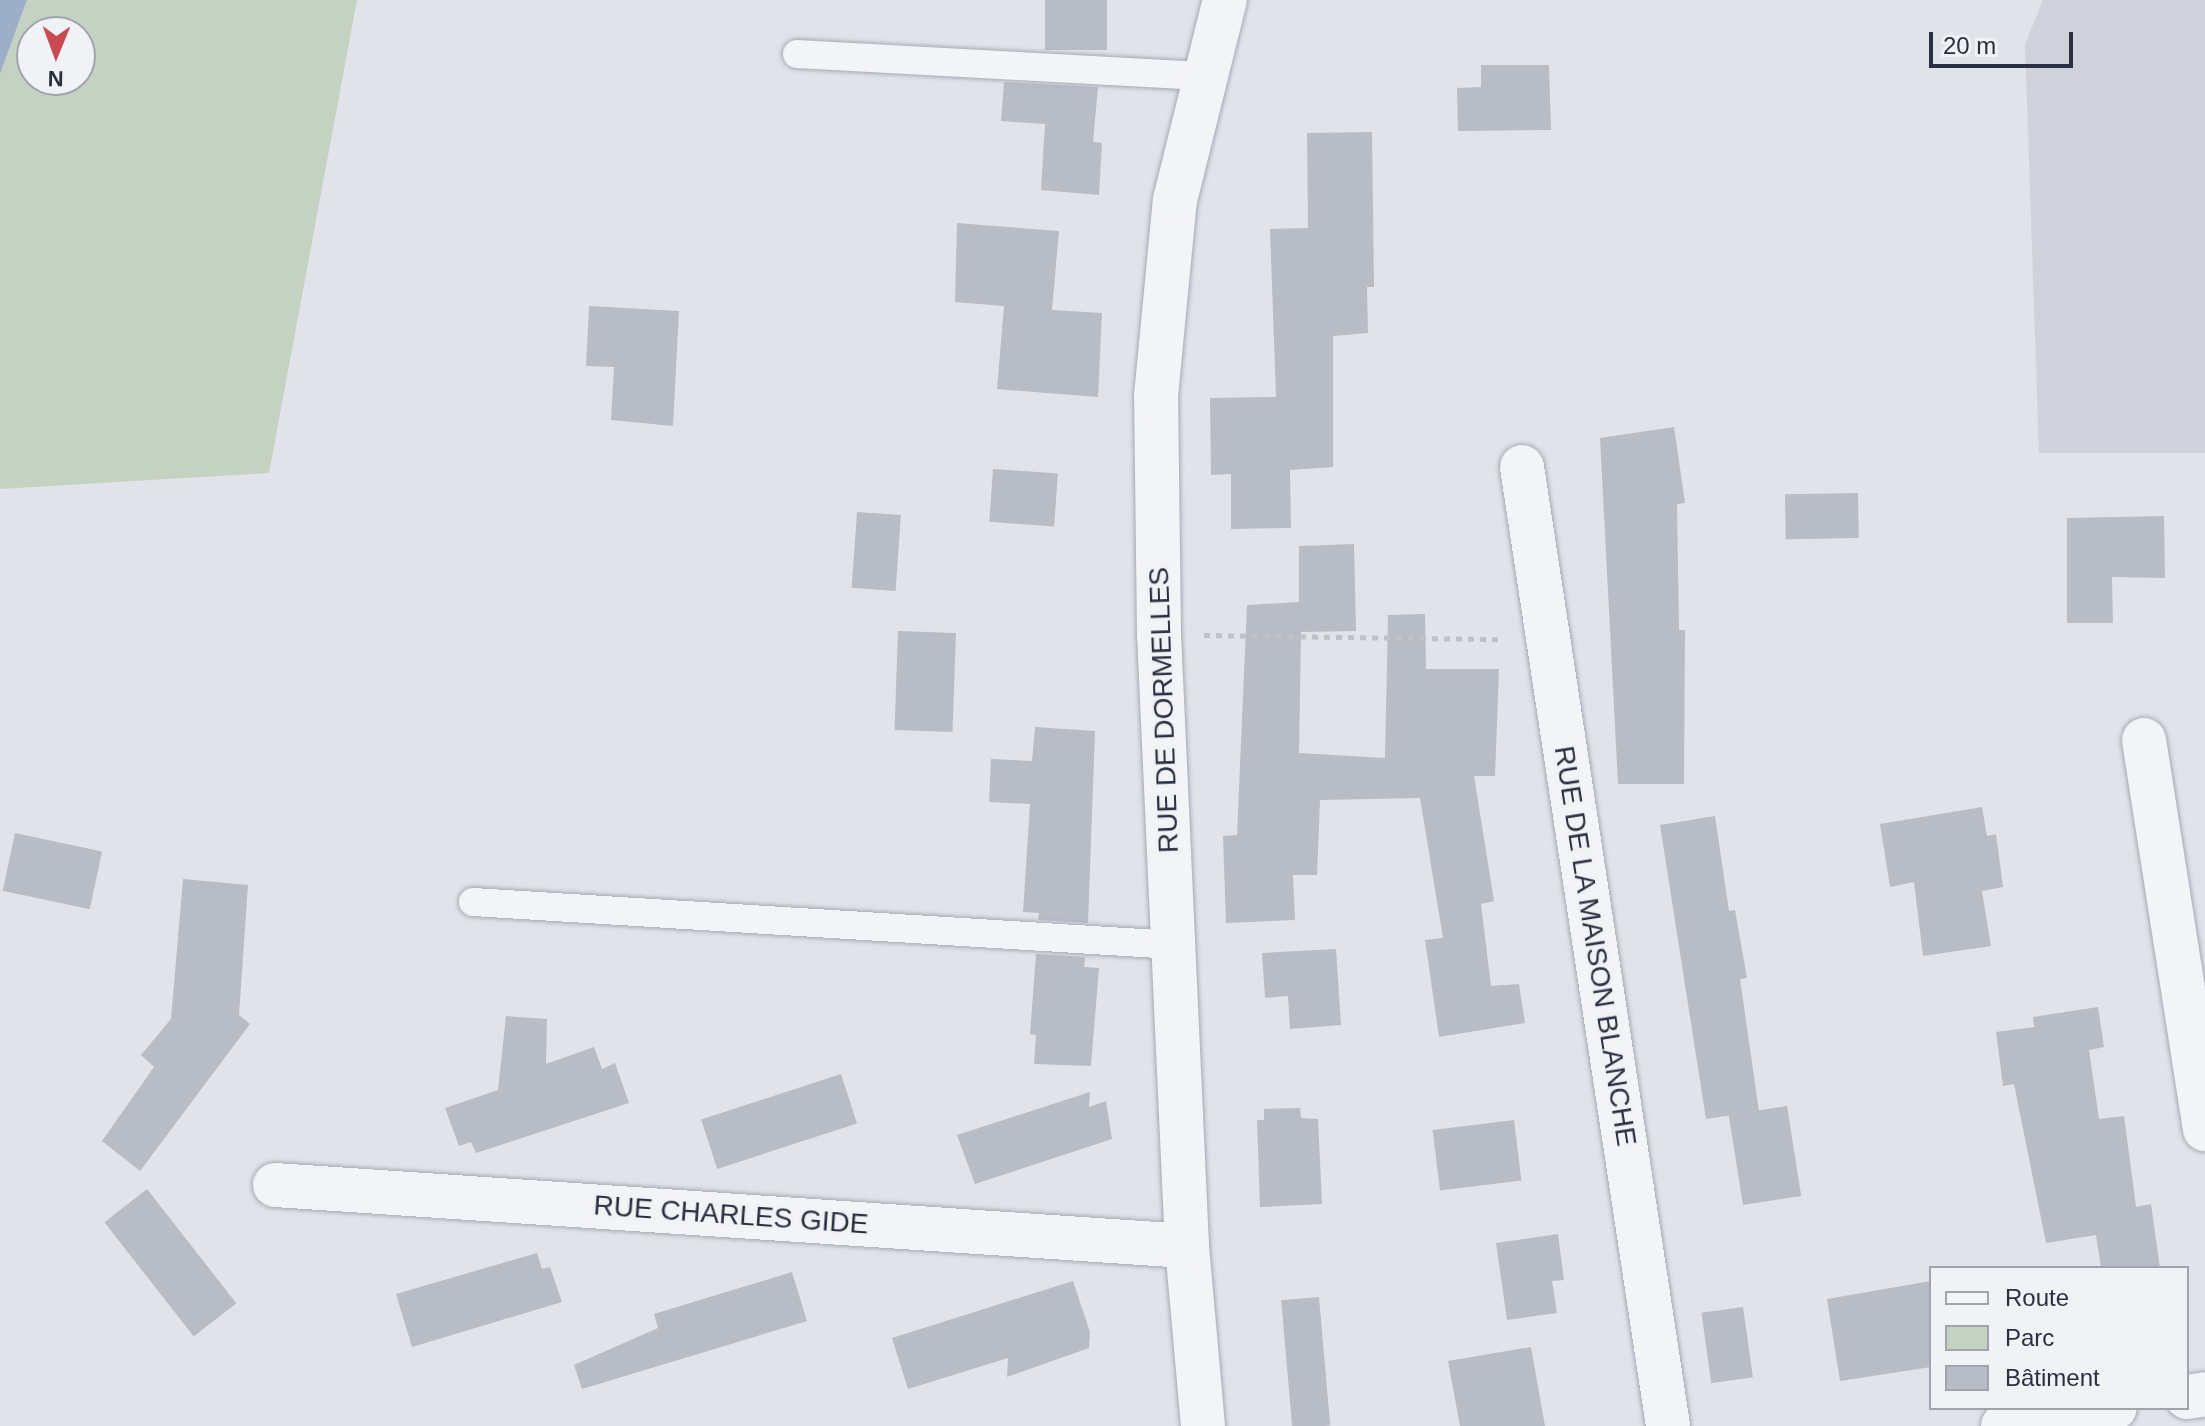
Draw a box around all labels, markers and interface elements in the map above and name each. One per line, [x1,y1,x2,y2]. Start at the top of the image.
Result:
north arrow [16,16,96,96]
scale bar [1933,16,2077,66]
text: 20 m [1943,32,1996,59]
text: N [47,66,64,91]
street label: RUE DE DORMELLES [1142,566,1186,854]
street label: RUE DE LA MAISON BLANCHE [1547,743,1643,1149]
street label: RUE CHARLES GIDE [592,1189,870,1241]
legend [1929,1266,2189,1410]
text: Route [2005,1284,2069,1311]
text: Parc [2005,1324,2054,1351]
text: Bâtiment [2005,1364,2100,1391]

